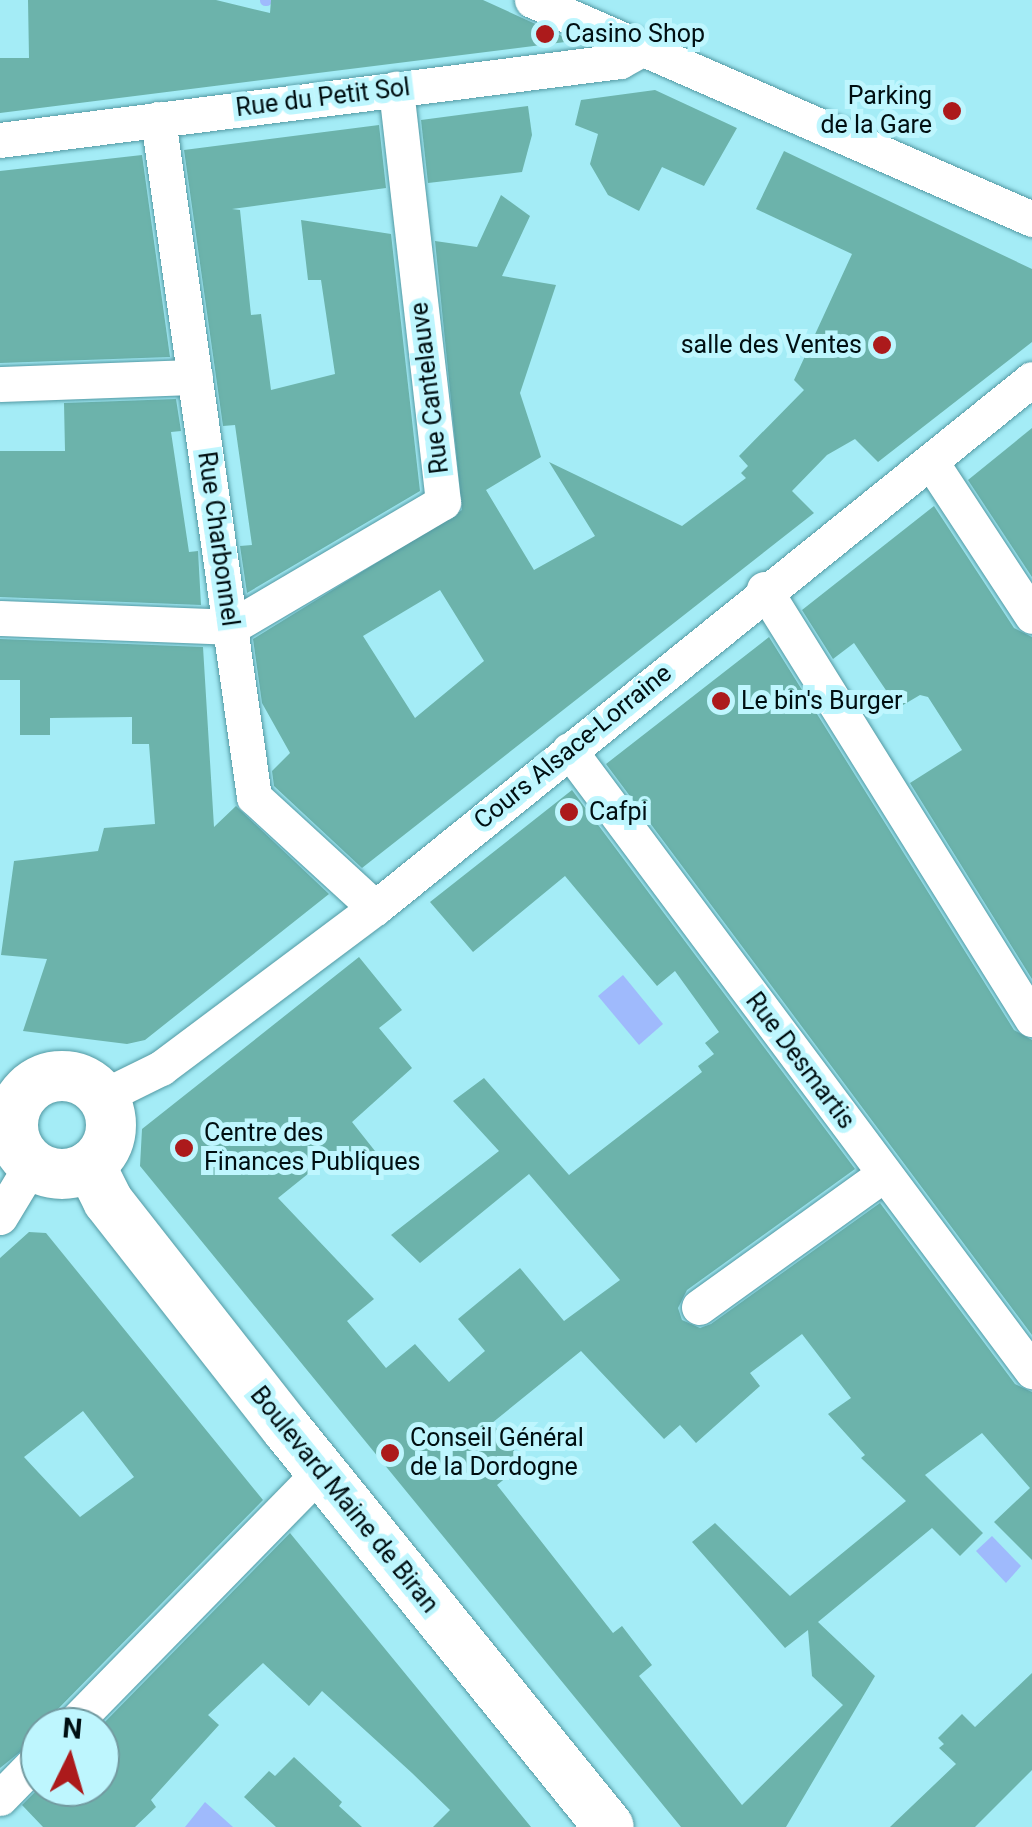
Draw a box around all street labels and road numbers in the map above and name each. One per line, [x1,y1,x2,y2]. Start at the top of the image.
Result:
street label: Rue du Petit Sol [234,72,412,124]
street label: Rue Cantelauve [405,301,455,475]
street label: Rue Charbonnel [191,450,245,628]
street label: Cours Alsace-Lorraine [468,658,678,836]
street label: Rue Desmartis [739,987,861,1135]
street label: Boulevard Maine de Biran [244,1381,444,1619]

